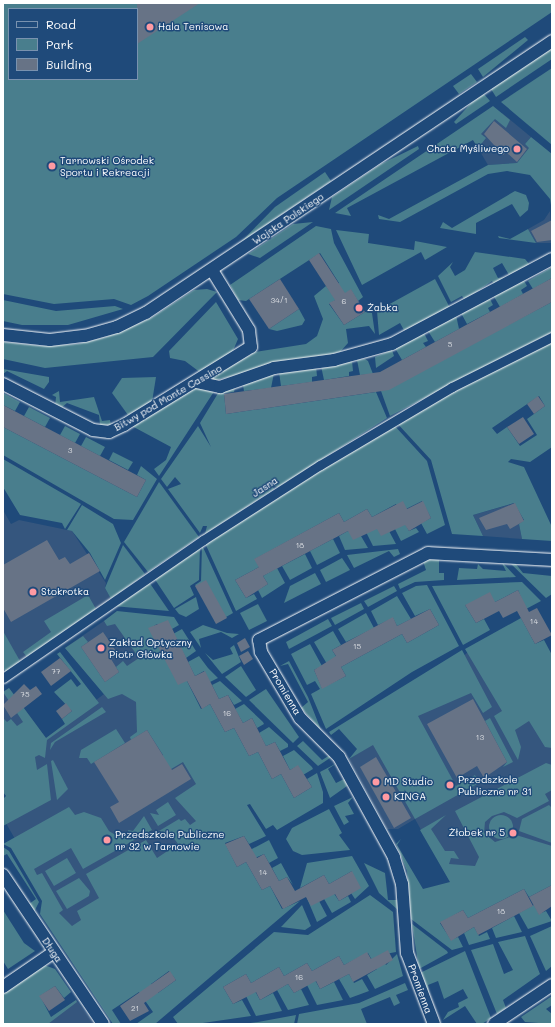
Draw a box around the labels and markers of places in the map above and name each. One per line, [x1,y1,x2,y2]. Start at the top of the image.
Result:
place label: Hala Tenisowa [158,21,228,33]
marker: Hala Tenisowa [145,22,155,32]
place label: Chata Myśliwego [427,143,509,155]
marker: Chata Myśliwego [512,144,522,154]
place label: Tarnowski Ośrodek Sportu i Rekreacji [60,154,154,178]
marker: Tarnowski Ośrodek Sportu i Rekreacji [47,161,57,171]
place label: Żabka [367,302,398,314]
marker: Żabka [354,303,364,313]
place label: Stokrotka [41,586,89,598]
marker: Stokrotka [28,587,38,597]
place label: Zakład Optyczny Piotr Główka [109,636,192,660]
marker: Zakład Optyczny Piotr Główka [96,643,106,653]
place label: Przedszkole Publiczne nr 31 [458,773,532,796]
place label: MD Studio [384,776,433,788]
marker: MD Studio [371,777,381,787]
marker: Przedszkole Publiczne nr 31 [445,780,455,790]
place label: KINGA [394,791,426,803]
marker: KINGA [381,792,391,802]
place label: Żłobek nr 5 [449,827,505,839]
place label: Przedszkole Publiczne nr 32 w Tarnowie [115,828,224,852]
marker: Żłobek nr 5 [508,828,518,838]
marker: Przedszkole Publiczne nr 32 w Tarnowie [102,835,112,845]

